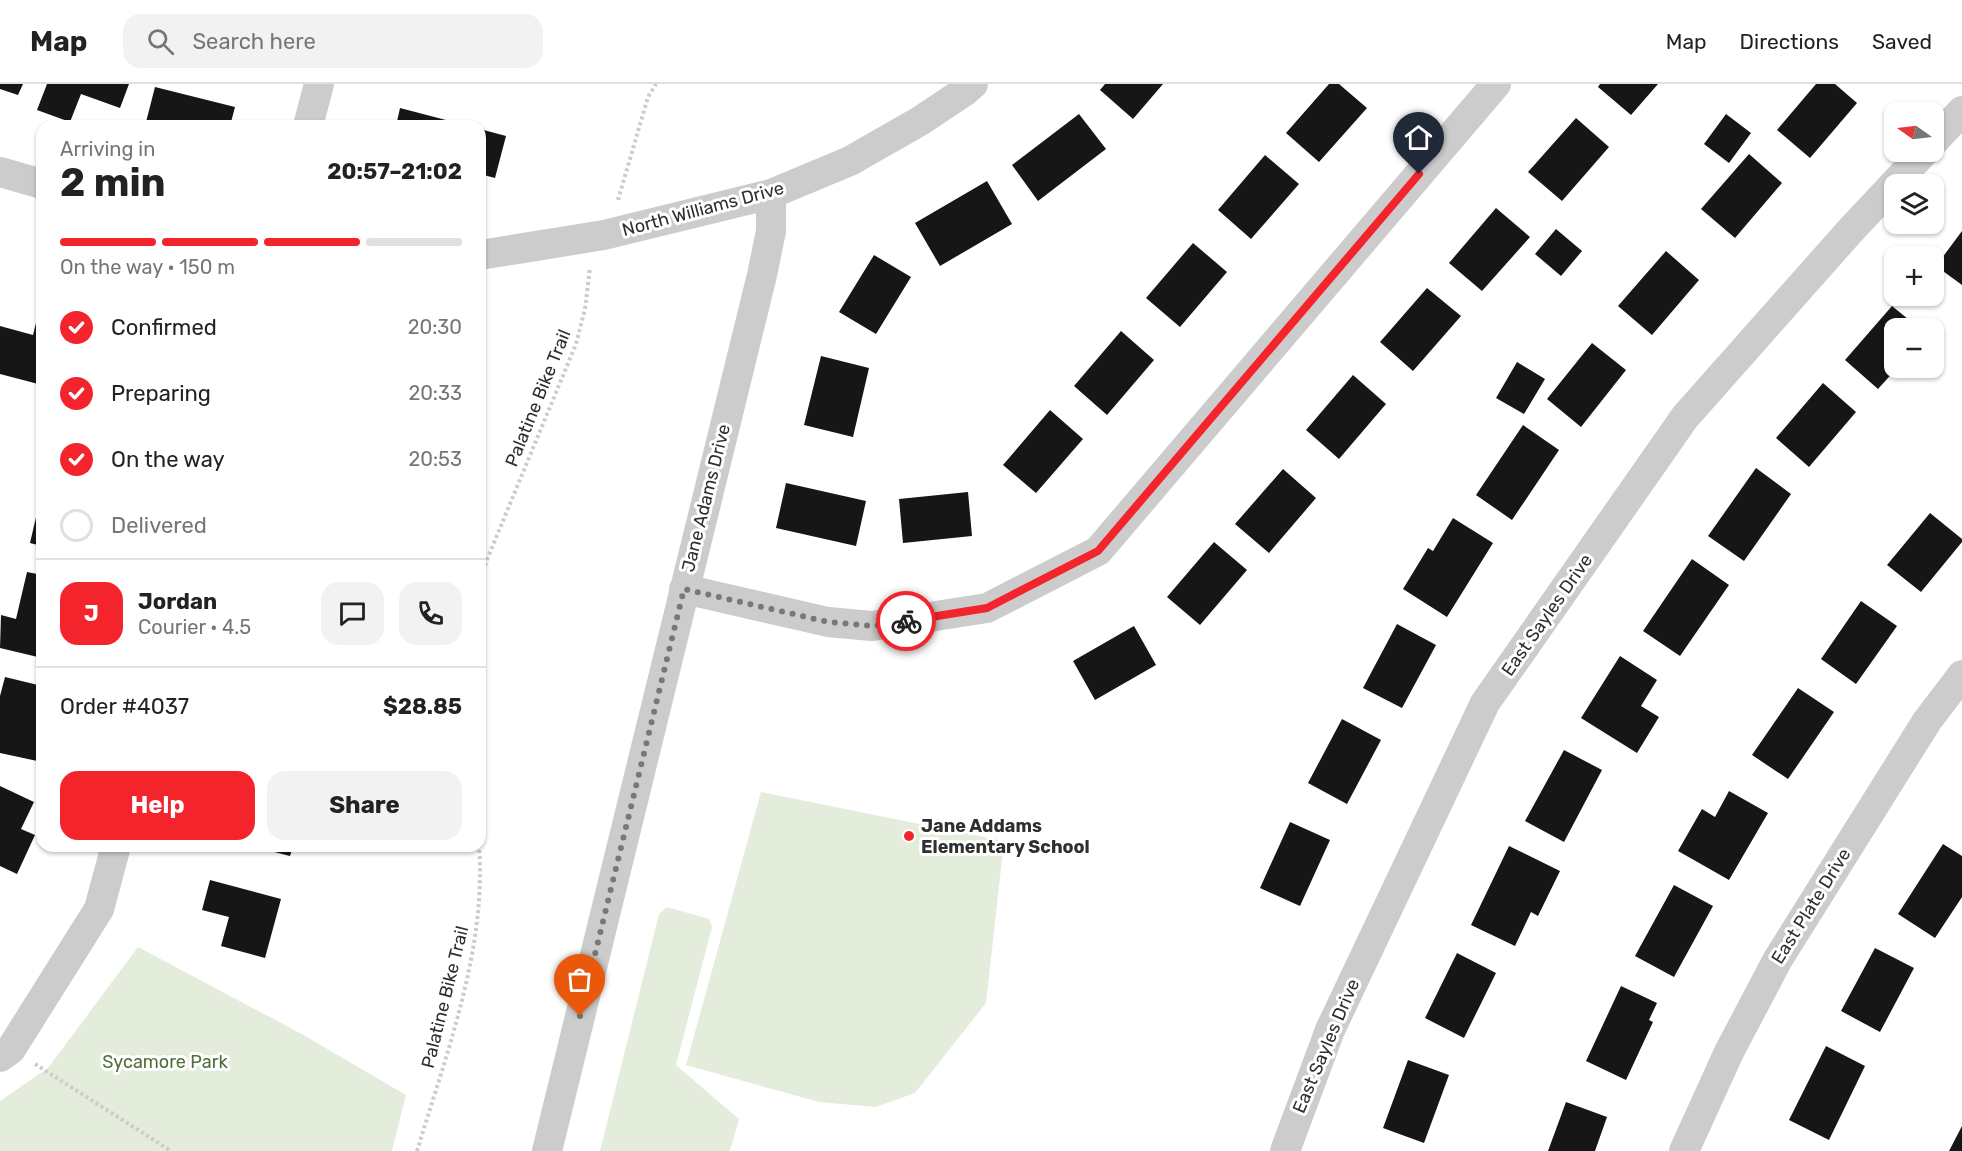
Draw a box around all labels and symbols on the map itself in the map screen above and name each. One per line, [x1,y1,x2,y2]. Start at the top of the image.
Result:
north arrow [1884,102,1944,162]
pin [1393,112,1444,174]
street label: North Williams Drive [620,177,786,241]
street label: Palatine Bike Trail [500,326,576,470]
street label: Jane Adams Drive [677,422,735,574]
street label: East Sayles Drive [1497,550,1597,680]
courier [876,591,936,651]
place label: Jane Addams Elementary School [921,815,1090,858]
marker: Jane Addams Elementary School [902,829,916,843]
street label: East Plate Drive [1767,844,1855,968]
street label: Palatine Bike Trail [417,924,473,1070]
pin [554,954,605,1016]
street label: East Sayles Drive [1288,976,1364,1116]
park label: Sycamore Park [102,1051,229,1073]

